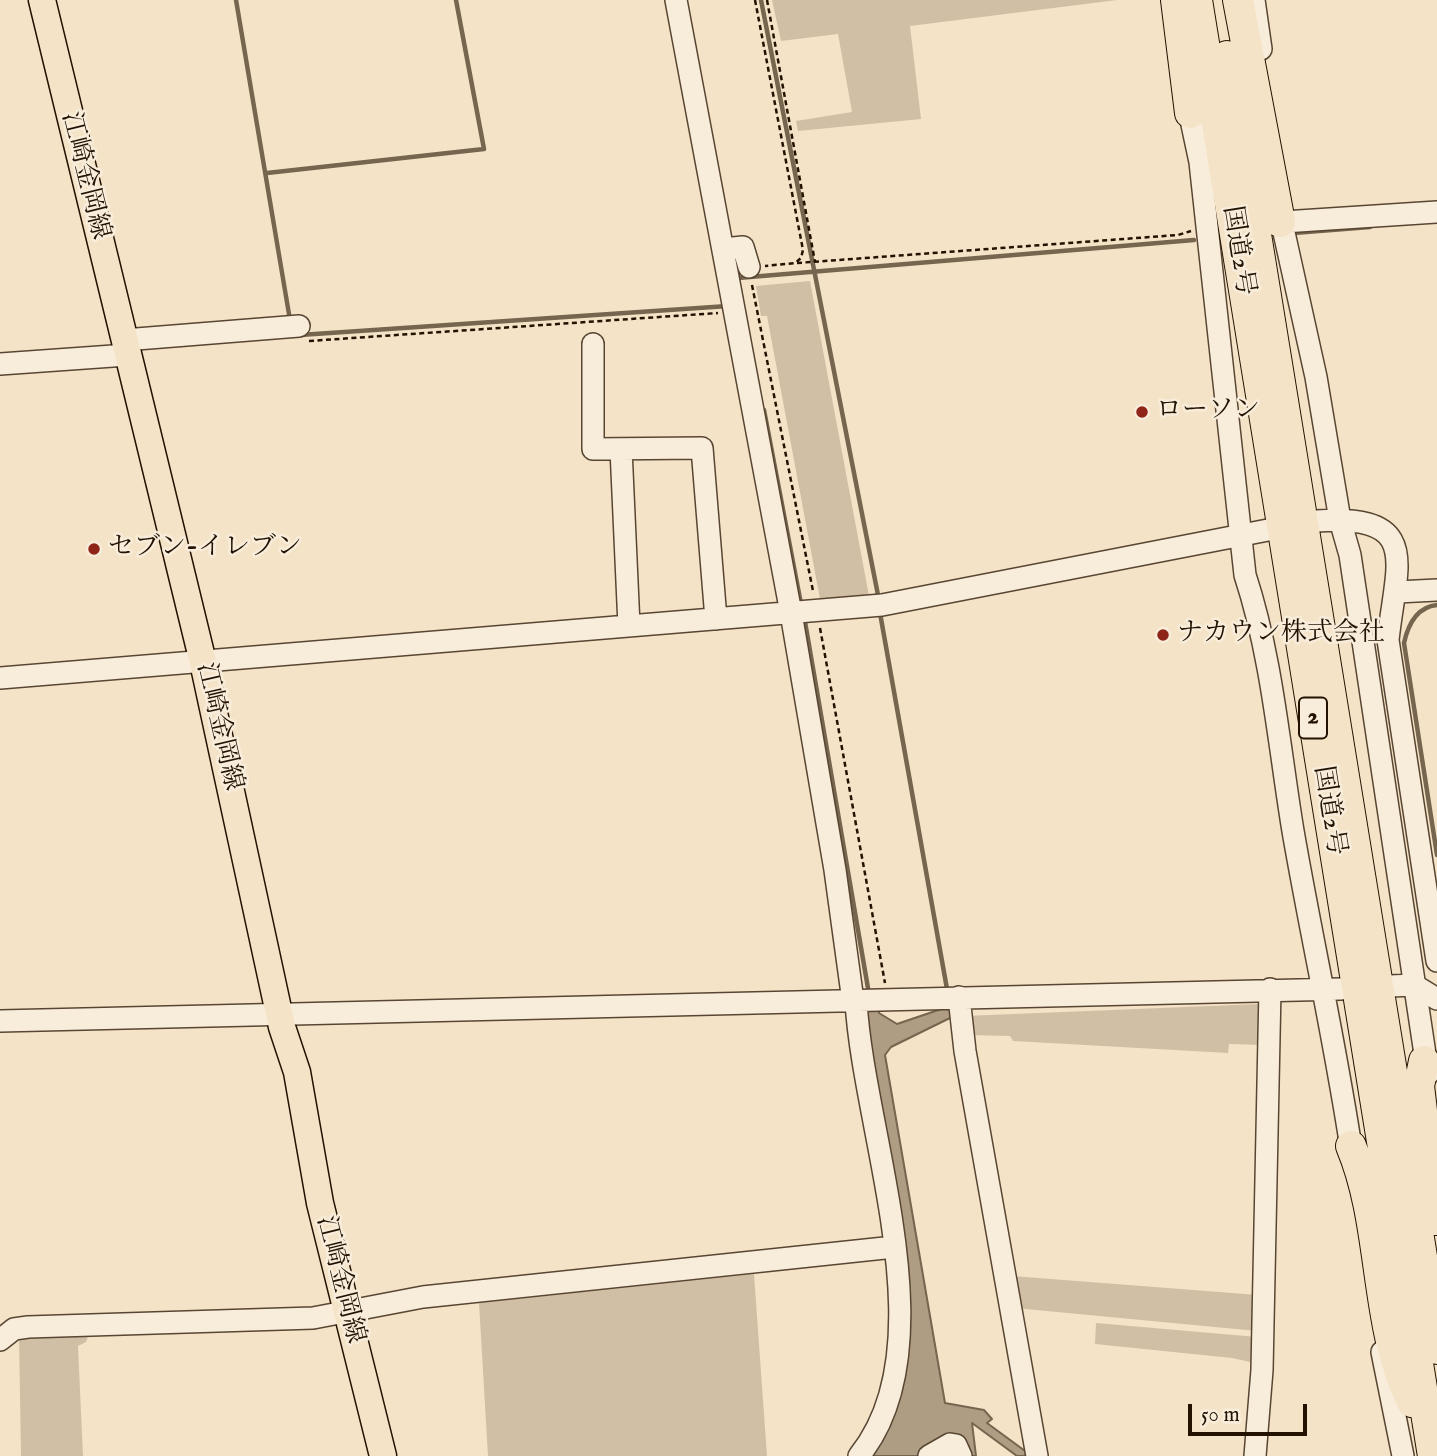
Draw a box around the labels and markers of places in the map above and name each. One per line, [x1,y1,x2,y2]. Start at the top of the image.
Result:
place label: ローソン [1156,396,1260,428]
marker: ローソン [1134,404,1150,420]
place label: セブン-イレブン [108,533,302,565]
marker: セブン-イレブン [86,541,102,557]
place label: ナカウン株式会社 [1177,619,1385,651]
marker: ナカウン株式会社 [1155,627,1171,643]

